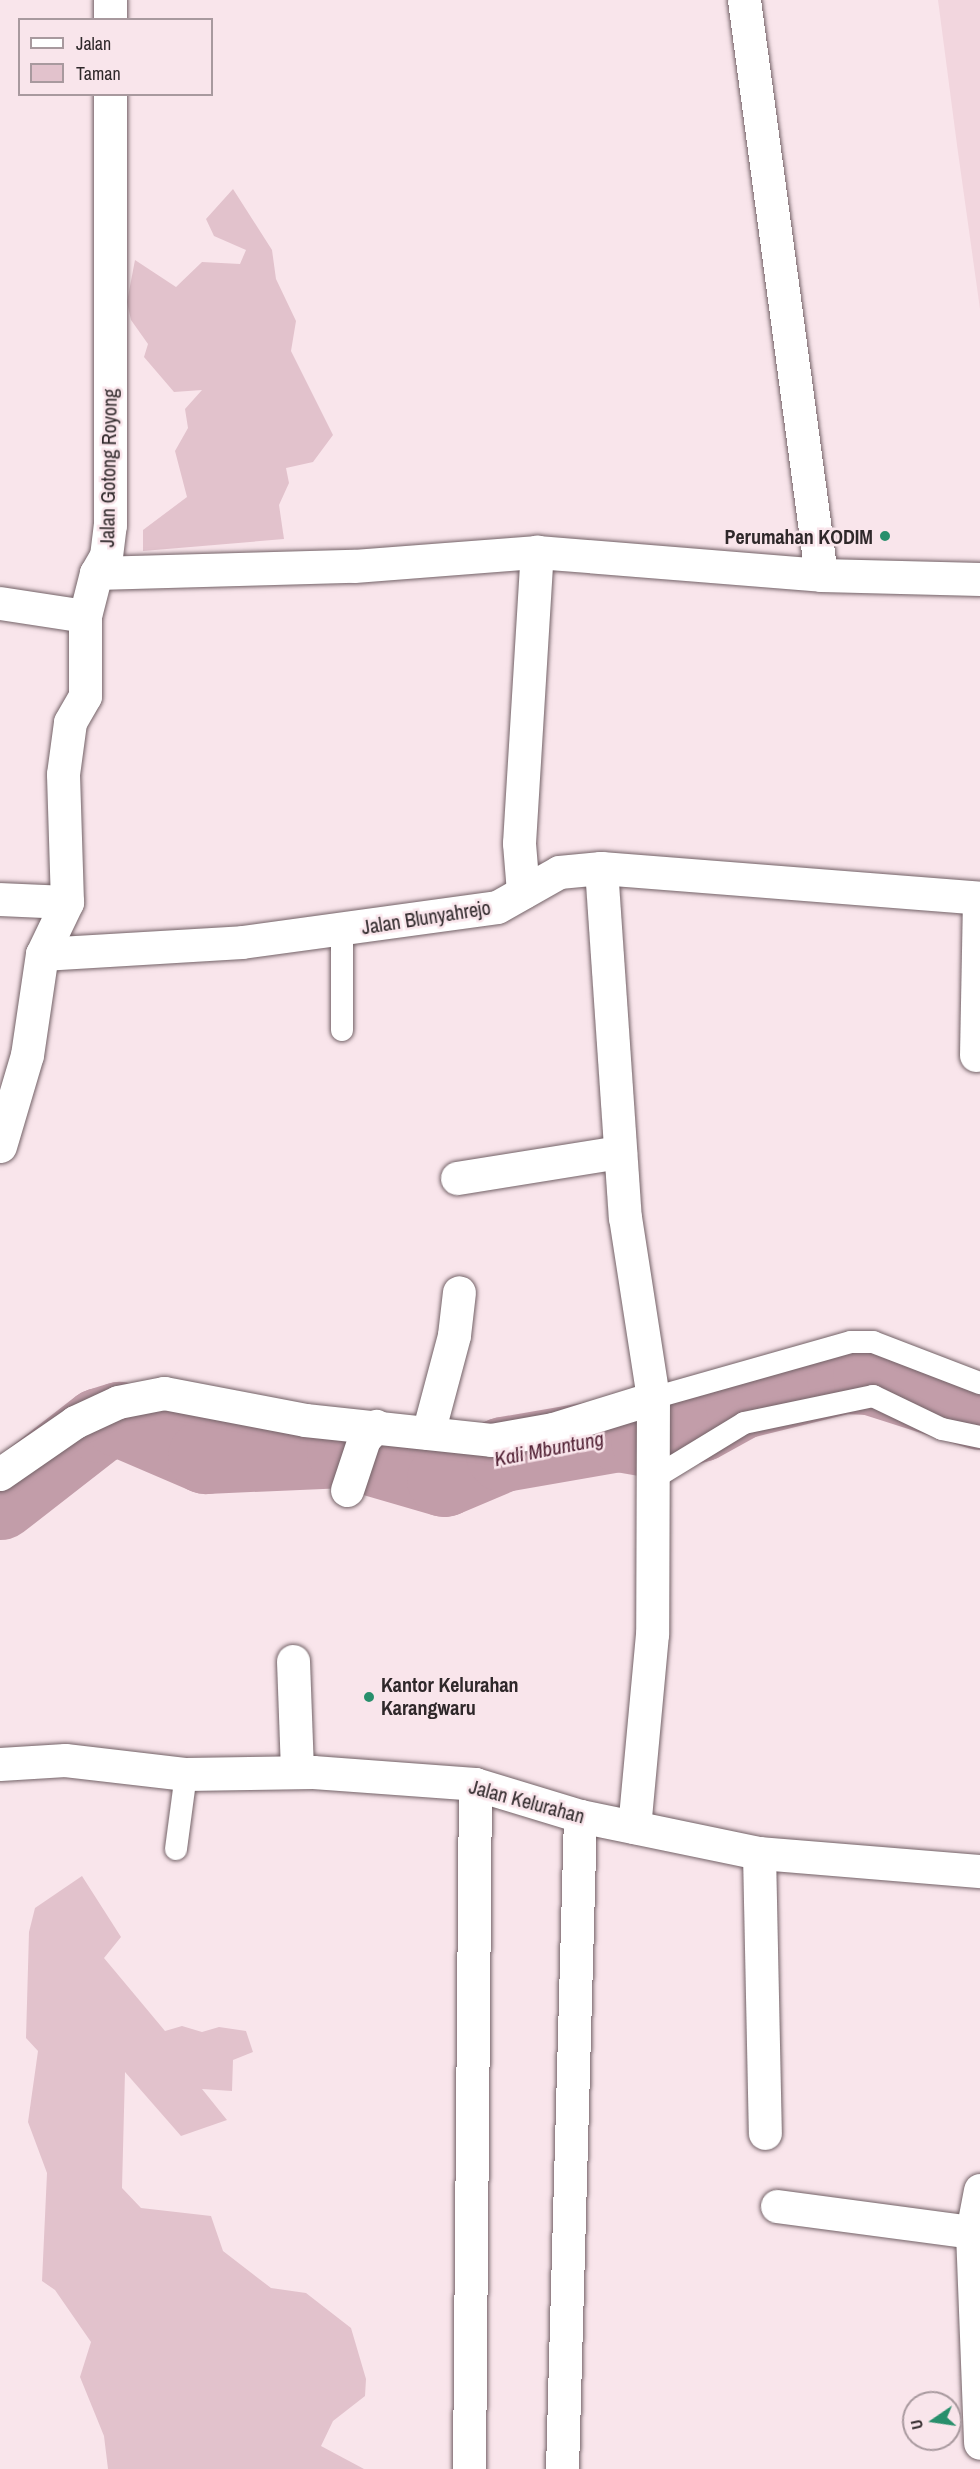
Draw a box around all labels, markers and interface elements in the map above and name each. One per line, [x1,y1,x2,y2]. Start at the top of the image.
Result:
legend [18,18,213,96]
text: Jalan [76,31,111,56]
text: Taman [76,61,121,86]
street label: Jalan Gotong Royong [95,388,121,548]
place label: Perumahan KODIM [724,524,873,548]
marker: Perumahan KODIM [878,529,892,543]
street label: Jalan Blunyahrejo [360,895,492,939]
water label: Kali Mbuntung [492,1426,606,1472]
place label: Kantor Kelurahan Karangwaru [381,1673,519,1720]
marker: Kantor Kelurahan Karangwaru [362,1690,376,1704]
street label: Jalan Kelurahan [467,1774,587,1828]
north arrow [902,2391,962,2451]
text: U [905,2418,928,2432]

